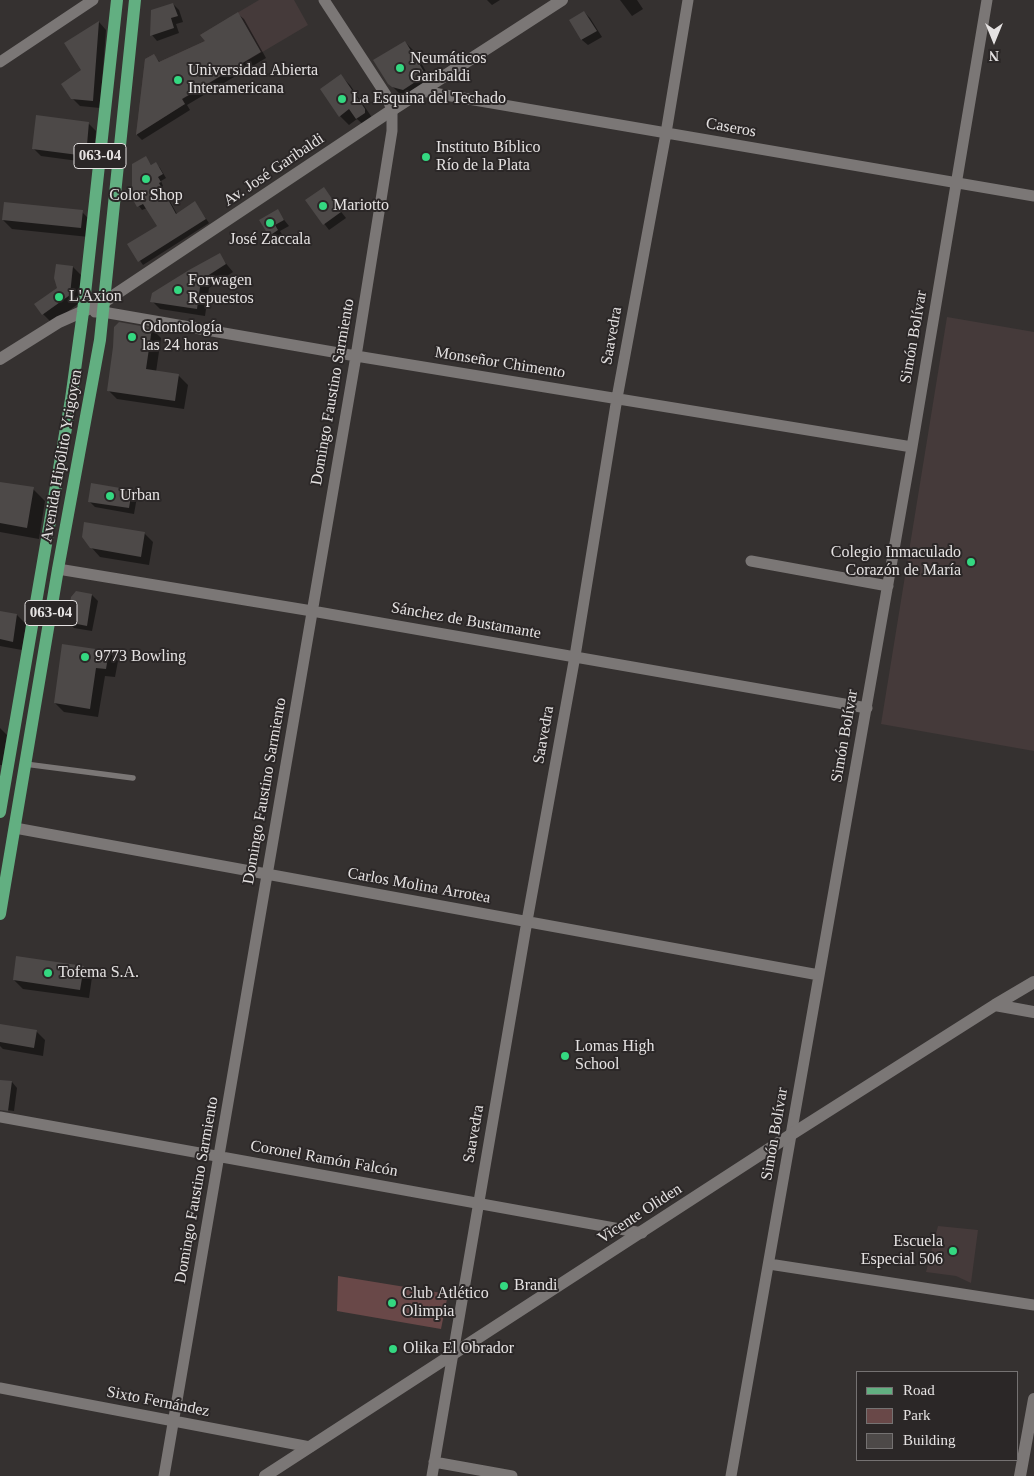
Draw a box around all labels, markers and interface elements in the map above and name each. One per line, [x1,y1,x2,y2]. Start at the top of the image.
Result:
north arrow [969,15,1019,65]
text: N [989,48,999,63]
place label: Neumáticos Garibaldi [410,49,486,87]
place label: Universidad Abierta Interamericana [188,61,318,99]
marker: Neumáticos Garibaldi [394,62,406,74]
marker: Universidad Abierta Interamericana [172,74,184,86]
place label: La Esquina del Techado [352,89,506,109]
marker: La Esquina del Techado [336,93,348,105]
street label: Caseros [704,114,758,142]
street label: Av. José Garibaldi [220,129,328,211]
place label: Instituto Bíblico Río de la Plata [436,138,540,176]
road number: 063-04 [74,144,126,168]
marker: Instituto Bíblico Río de la Plata [420,151,432,163]
marker: Color Shop [140,173,152,185]
place label: Color Shop [109,186,183,206]
place label: Mariotto [333,196,389,216]
marker: Mariotto [317,200,329,212]
marker: José Zaccala [264,217,276,229]
place label: José Zaccala [229,230,311,250]
place label: Forwagen Repuestos [188,271,254,309]
marker: Forwagen Repuestos [172,284,184,296]
place label: L'Axion [69,287,122,307]
street label: Simón Bolívar [896,289,932,385]
marker: L'Axion [53,291,65,303]
street label: Domingo Faustino Sarmiento [307,297,359,487]
street label: Saavedra [597,305,627,367]
place label: Odontología las 24 horas [142,318,222,356]
marker: Odontología las 24 horas [126,331,138,343]
street label: Monseñor Chimento [433,343,567,383]
street label: Avenida Hipólito Yrigoyen [37,368,87,544]
place label: Urban [120,486,160,506]
marker: Urban [104,490,116,502]
place label: Colegio Inmaculado Corazón de María [831,543,961,581]
marker: Colegio Inmaculado Corazón de María [965,556,977,568]
street label: Sánchez de Bustamante [390,598,542,644]
road number: 063-04 [25,600,77,626]
place label: 9773 Bowling [95,647,186,667]
marker: 9773 Bowling [79,651,91,663]
street label: Simón Bolívar [827,688,863,784]
street label: Domingo Faustino Sarmiento [239,696,291,886]
street label: Saavedra [529,704,559,766]
street label: Carlos Molina Arrotea [346,864,492,908]
place label: Tofema S.A. [58,963,139,983]
marker: Tofema S.A. [42,967,54,979]
place label: Lomas High School [575,1037,655,1075]
marker: Lomas High School [559,1050,571,1062]
street label: Simón Bolívar [757,1086,793,1182]
street label: Domingo Faustino Sarmiento [171,1095,223,1285]
street label: Saavedra [459,1103,489,1165]
street label: Coronel Ramón Falcón [249,1137,399,1181]
street label: Vicente Oliden [594,1180,686,1248]
place label: Escuela Especial 506 [861,1232,943,1270]
marker: Escuela Especial 506 [947,1245,959,1257]
place label: Brandi [514,1276,558,1296]
marker: Brandi [498,1280,510,1292]
place label: Club Atlético Olimpia [402,1284,489,1322]
marker: Club Atlético Olimpia [386,1297,398,1309]
place label: Olika El Obrador [403,1339,514,1359]
marker: Olika El Obrador [387,1343,399,1355]
legend [856,1371,1019,1461]
text: Road [903,1382,935,1398]
street label: Sixto Fernández [105,1383,211,1421]
text: Park [903,1407,931,1423]
text: Building [903,1432,956,1448]

